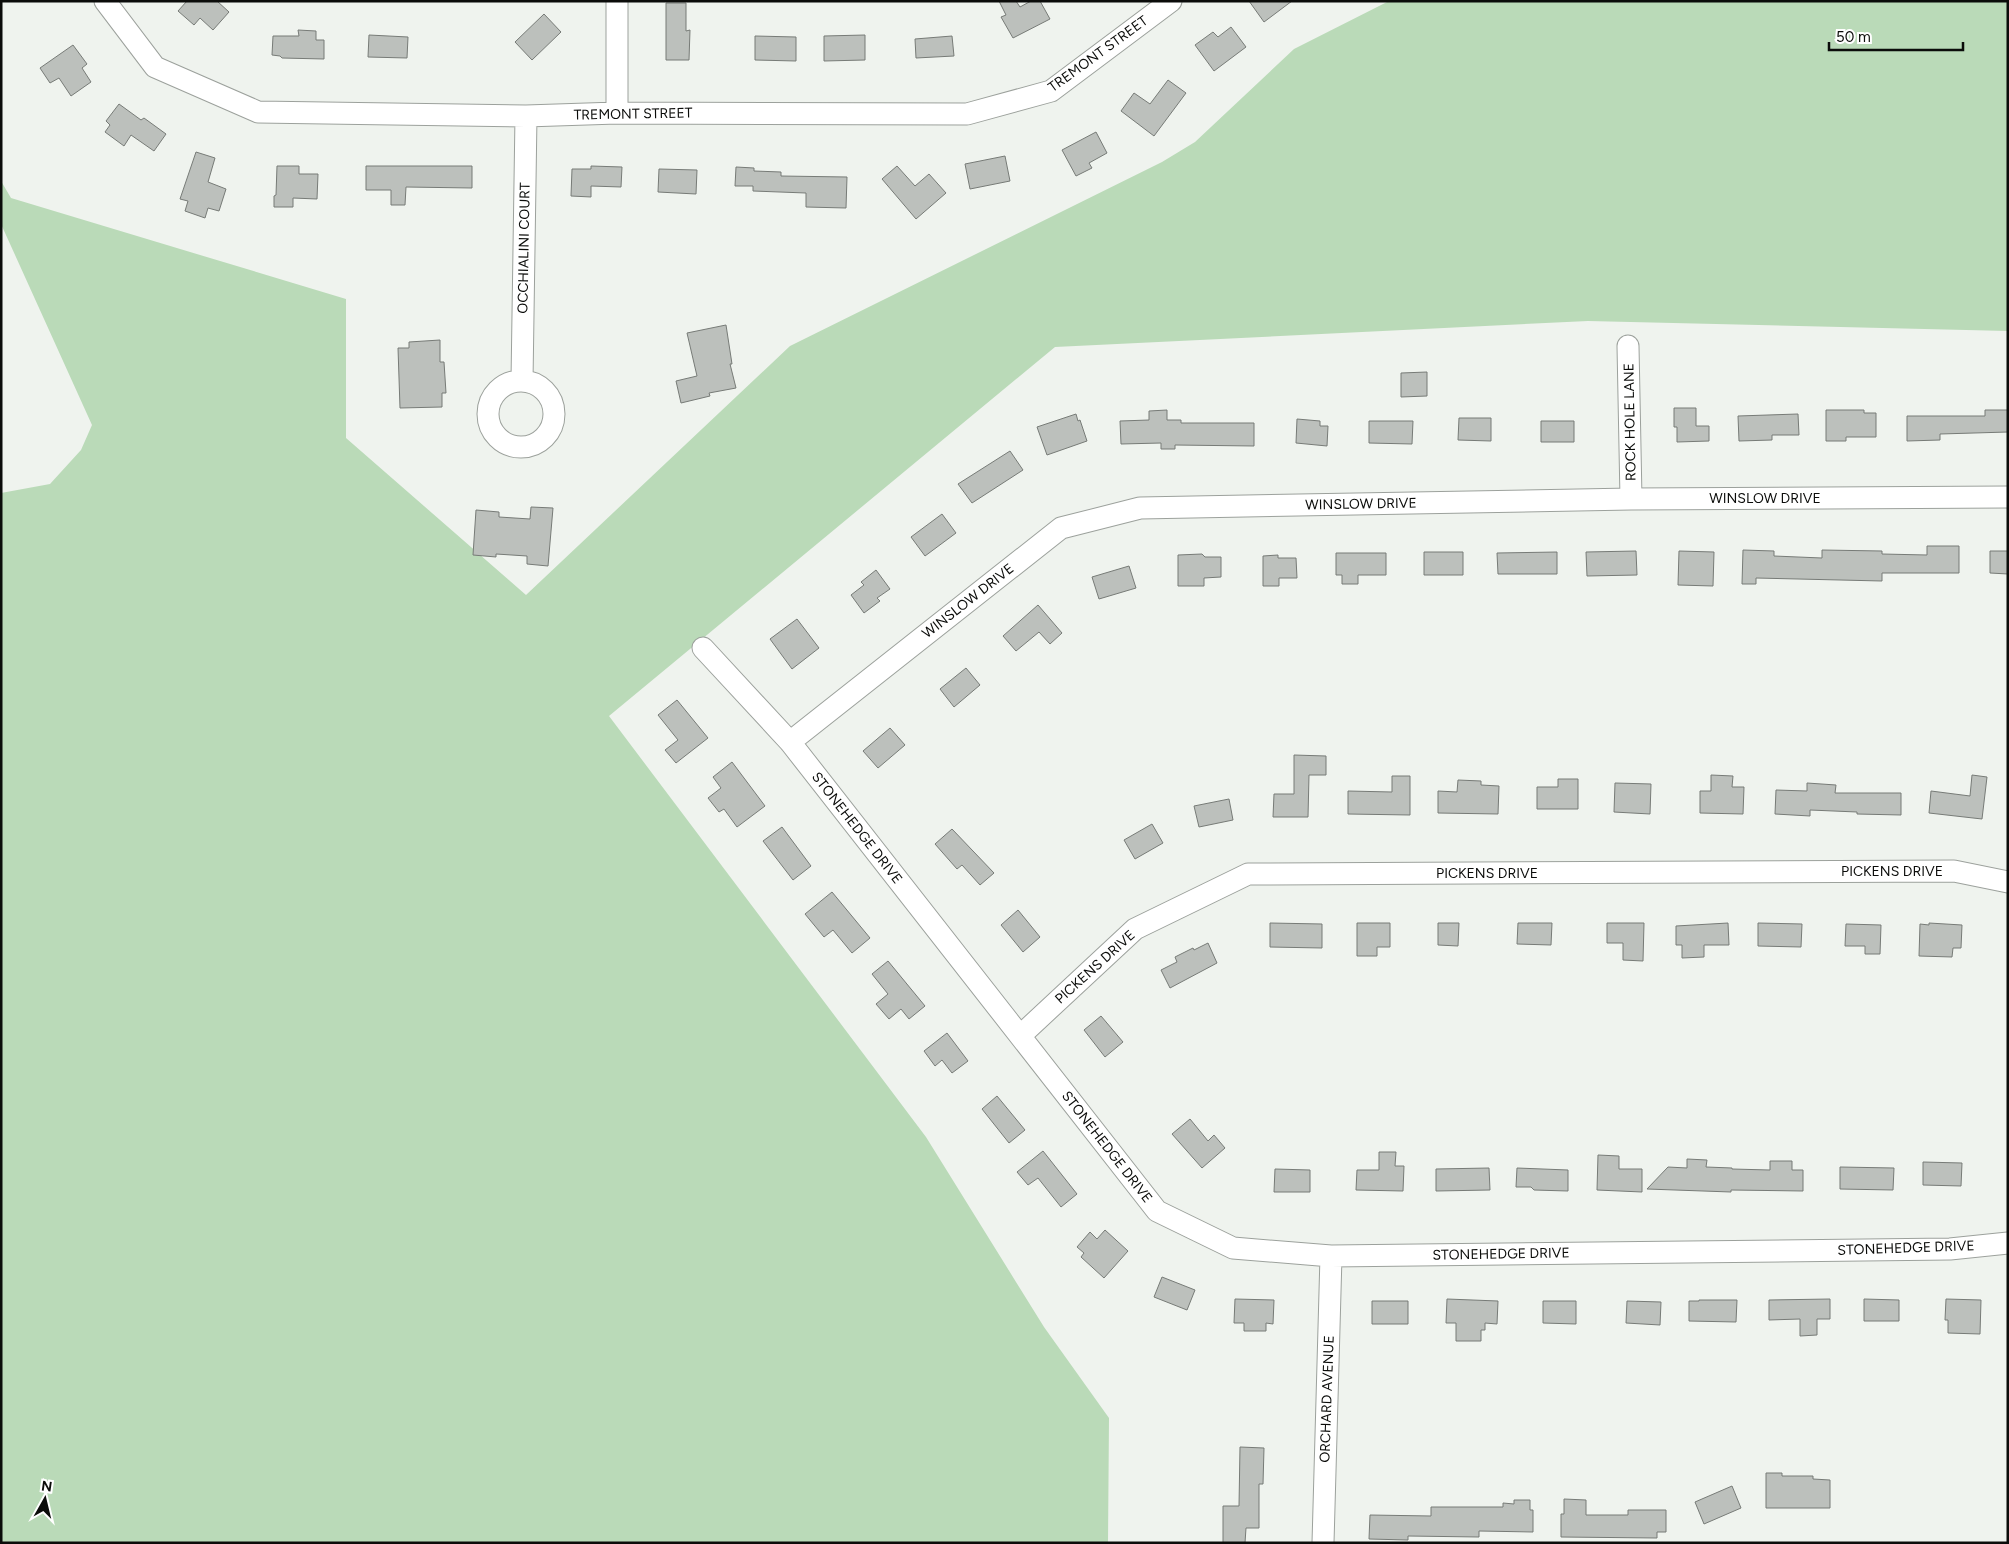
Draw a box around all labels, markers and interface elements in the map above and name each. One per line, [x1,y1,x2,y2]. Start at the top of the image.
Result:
street label: TREMONT STREET [1045,12,1151,96]
scale bar [1829,20,1963,52]
text: 50 m [1836,28,1871,46]
street label: TREMONT STREET [573,104,693,124]
street label: OCCHIALINI COURT [514,182,534,314]
street label: ROCK HOLE LANE [1620,363,1640,481]
street label: WINSLOW DRIVE [1709,490,1821,507]
street label: WINSLOW DRIVE [1305,495,1417,513]
street label: WINSLOW DRIVE [919,560,1017,642]
street label: STONEHEDGE DRIVE [808,769,906,887]
street label: PICKENS DRIVE [1841,863,1943,880]
street label: PICKENS DRIVE [1436,865,1538,882]
street label: PICKENS DRIVE [1051,927,1139,1007]
street label: STONEHEDGE DRIVE [1058,1088,1156,1206]
street label: STONEHEDGE DRIVE [1837,1237,1975,1259]
street label: STONEHEDGE DRIVE [1432,1244,1570,1264]
street label: ORCHARD AVENUE [1316,1335,1338,1463]
north arrow [20,1474,70,1524]
text: N [40,1477,53,1496]

